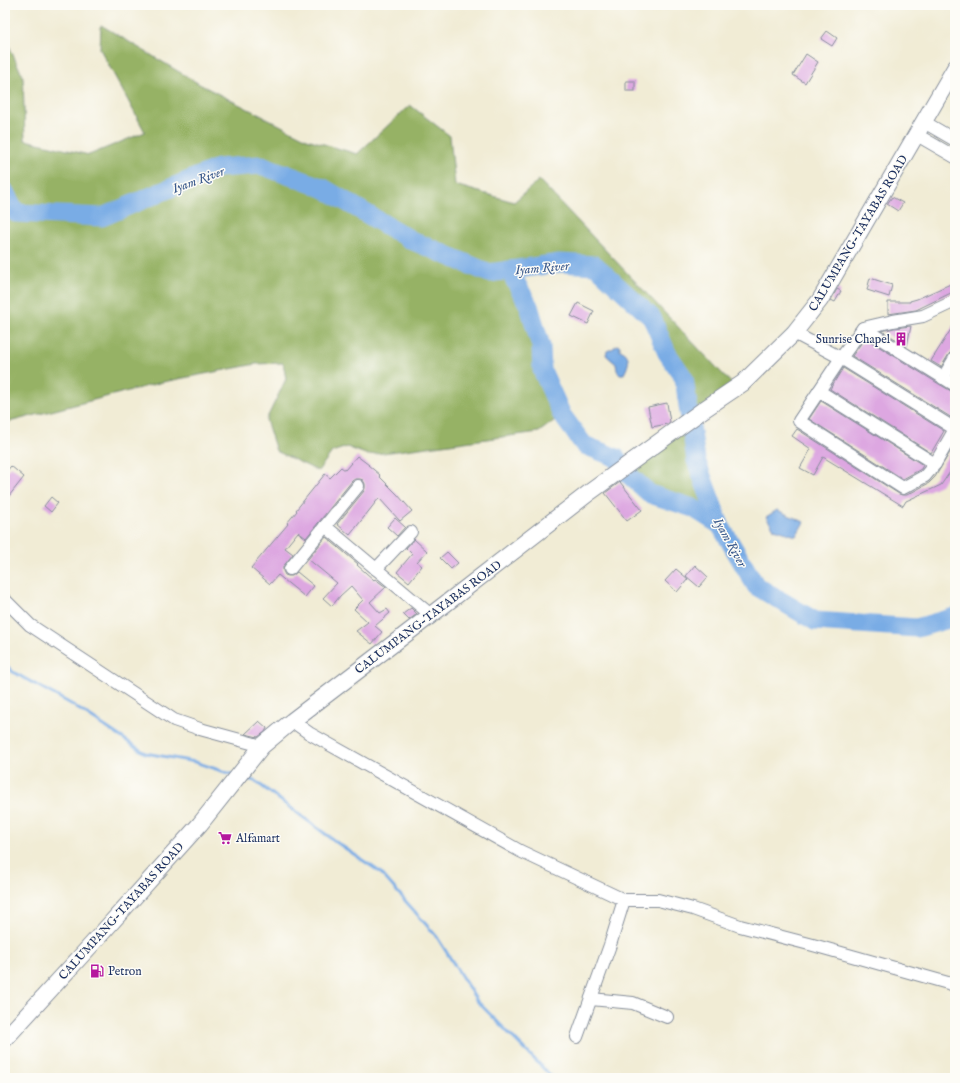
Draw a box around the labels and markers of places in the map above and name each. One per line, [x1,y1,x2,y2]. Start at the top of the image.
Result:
building icon: Sunrise Chapel [893,331,909,347]
place label: Sunrise Chapel [816,332,891,348]
supermarket icon: Alfamart [217,830,233,846]
place label: Alfamart [235,831,280,846]
fuel station icon: Petron [89,963,105,979]
place label: Petron [108,964,142,979]

